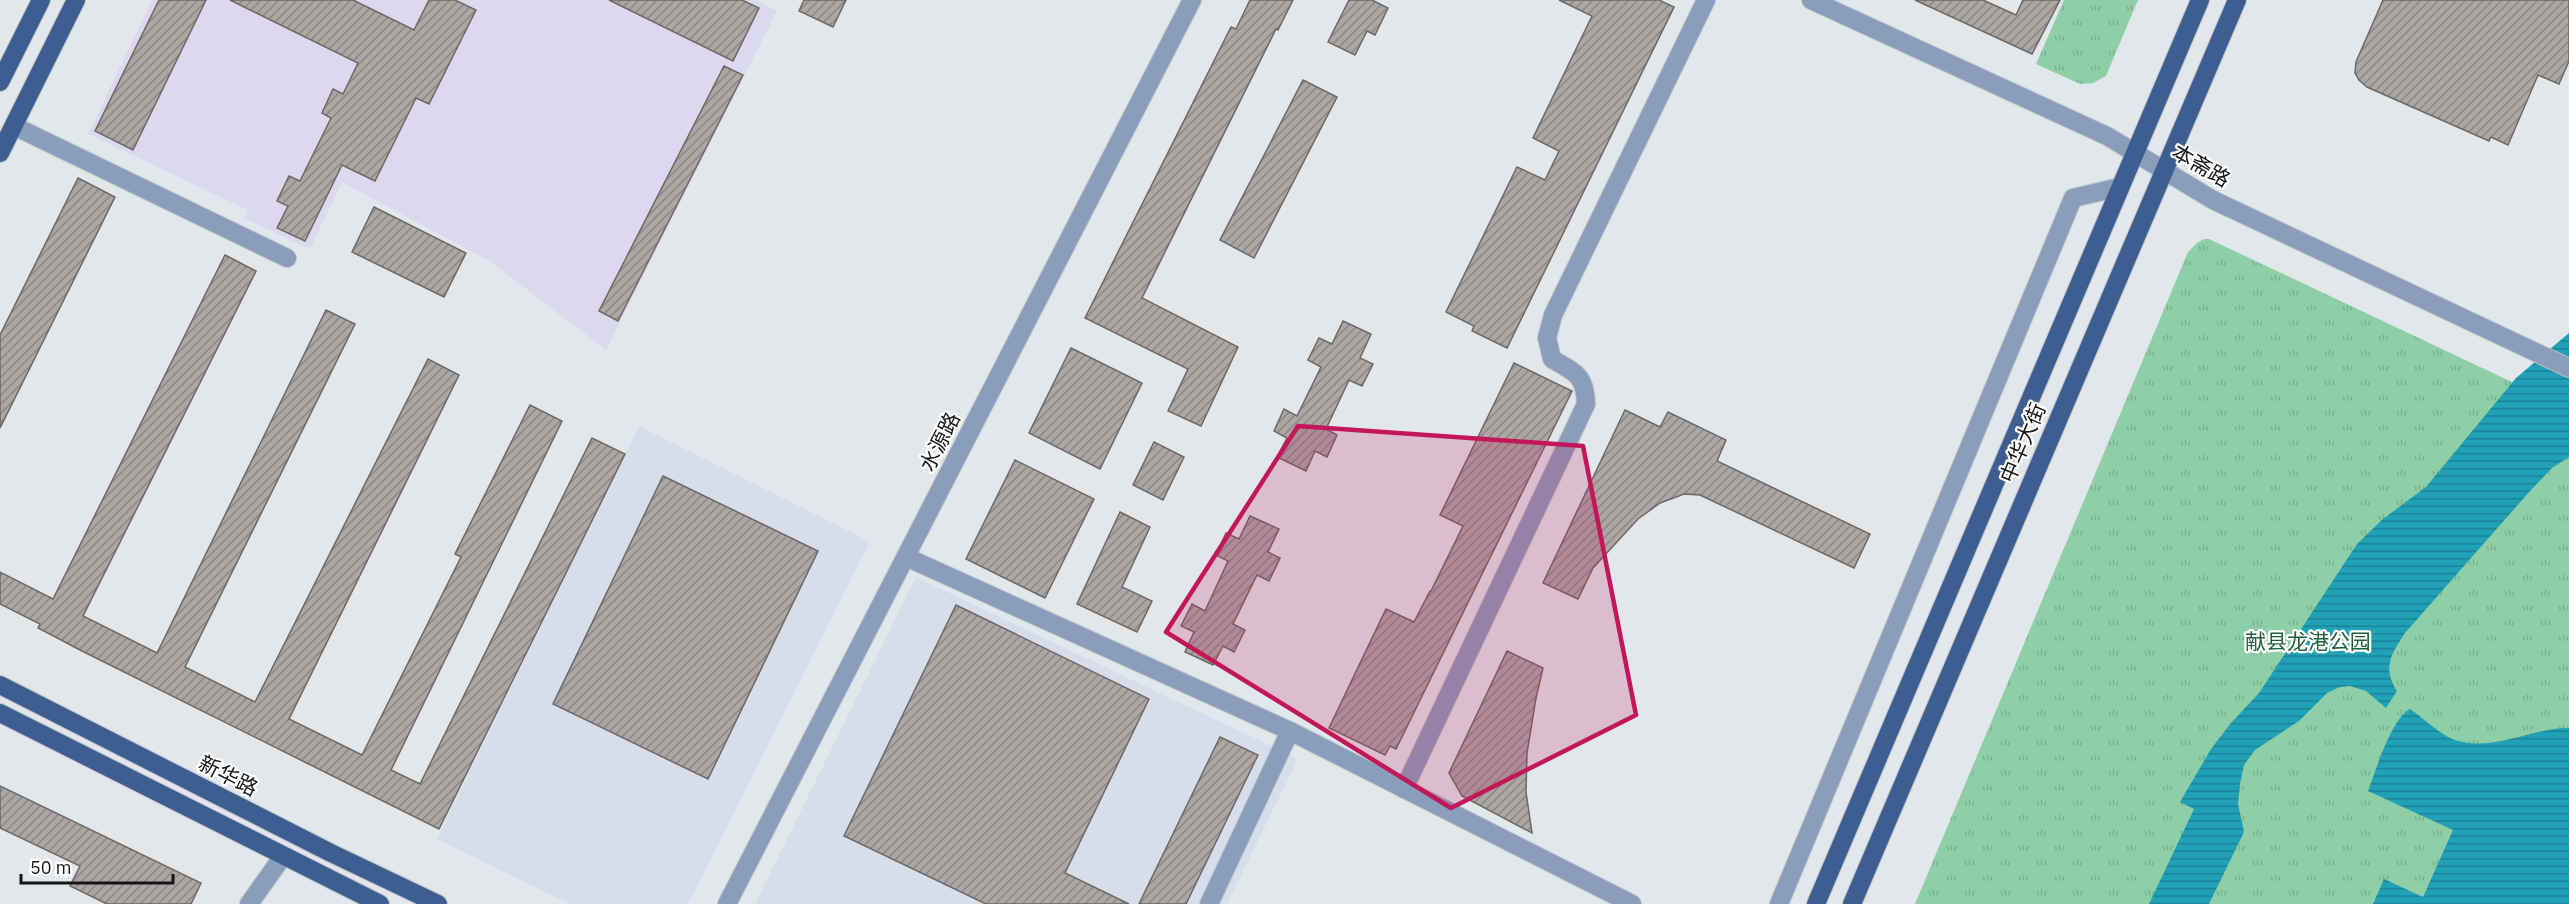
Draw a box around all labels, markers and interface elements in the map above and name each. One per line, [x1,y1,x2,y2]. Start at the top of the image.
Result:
street label: 本斋路 [2167,137,2236,193]
street label: 中华大街 [1993,398,2051,487]
street label: 水源路 [912,407,966,476]
park label: 献县龙港公园 [2245,627,2371,655]
street label: 新华路 [194,748,263,802]
scale bar [21,847,172,885]
text: 50 m [30,856,72,879]

